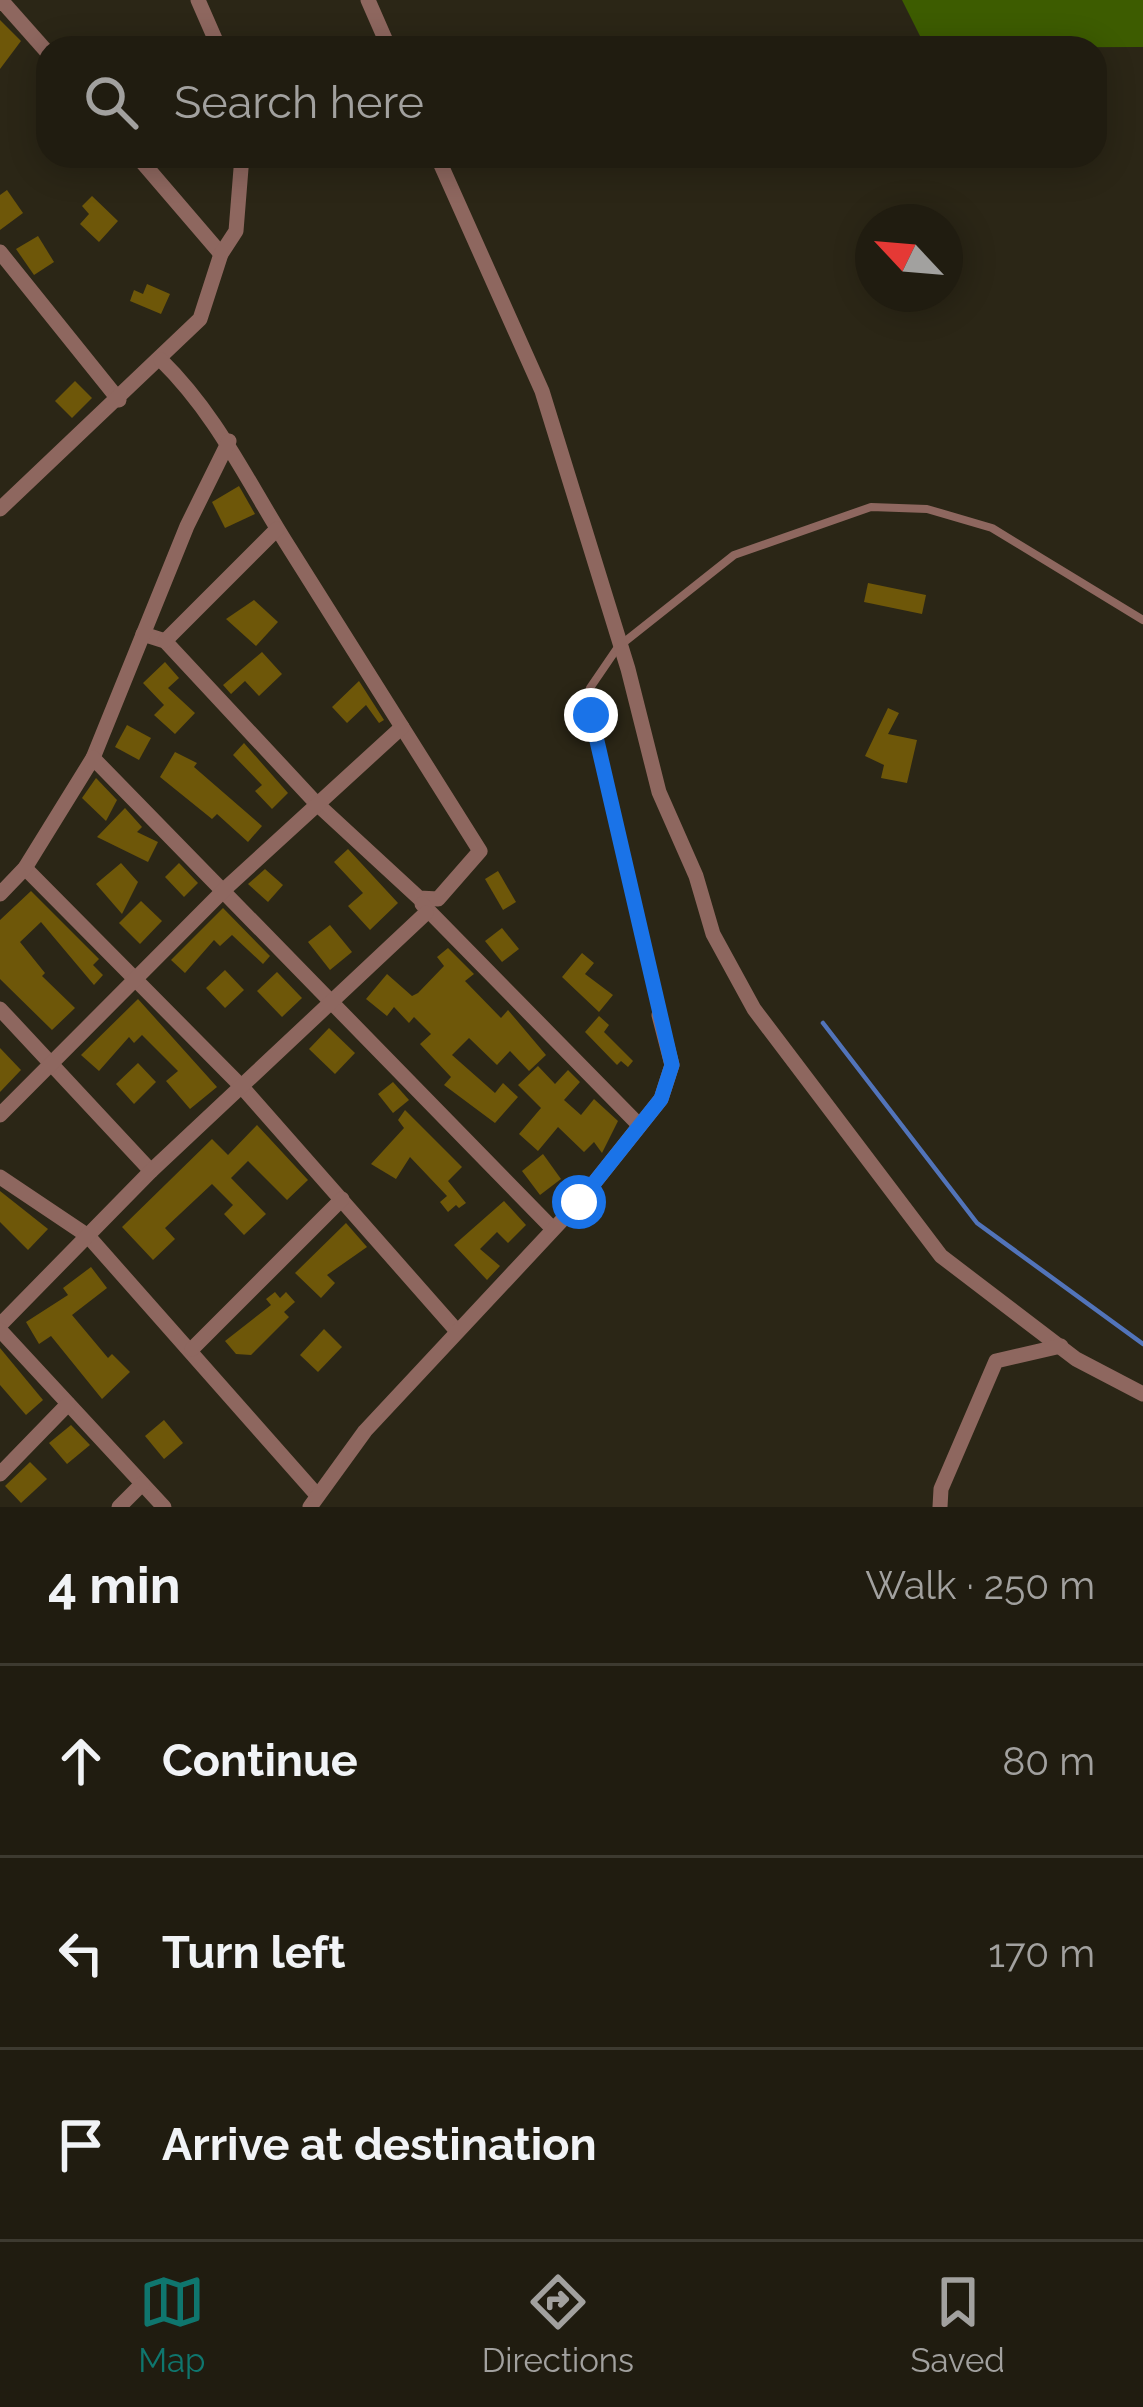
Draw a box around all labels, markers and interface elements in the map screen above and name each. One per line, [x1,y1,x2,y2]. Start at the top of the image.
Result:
search box [36,36,1107,168]
icon: search [78,69,144,135]
text: Search here [174,76,424,129]
north arrow [855,204,963,312]
route end [564,688,618,742]
route start [552,1175,606,1229]
text: 4 min [48,1555,181,1615]
text: Walk · 250 m [865,1562,1095,1608]
icon: ahead [48,1728,114,1794]
text: Continue [162,1734,358,1787]
text: 80 m [1002,1738,1095,1784]
icon: left [48,1920,114,1986]
text: Turn left [162,1926,345,1979]
text: 170 m [988,1930,1095,1976]
icon: arrive [48,2112,114,2178]
text: Arrive at destination [162,2118,597,2171]
tab: Map [138,2269,205,2380]
tab: Directions [482,2269,634,2380]
tab: Saved [910,2269,1005,2380]

